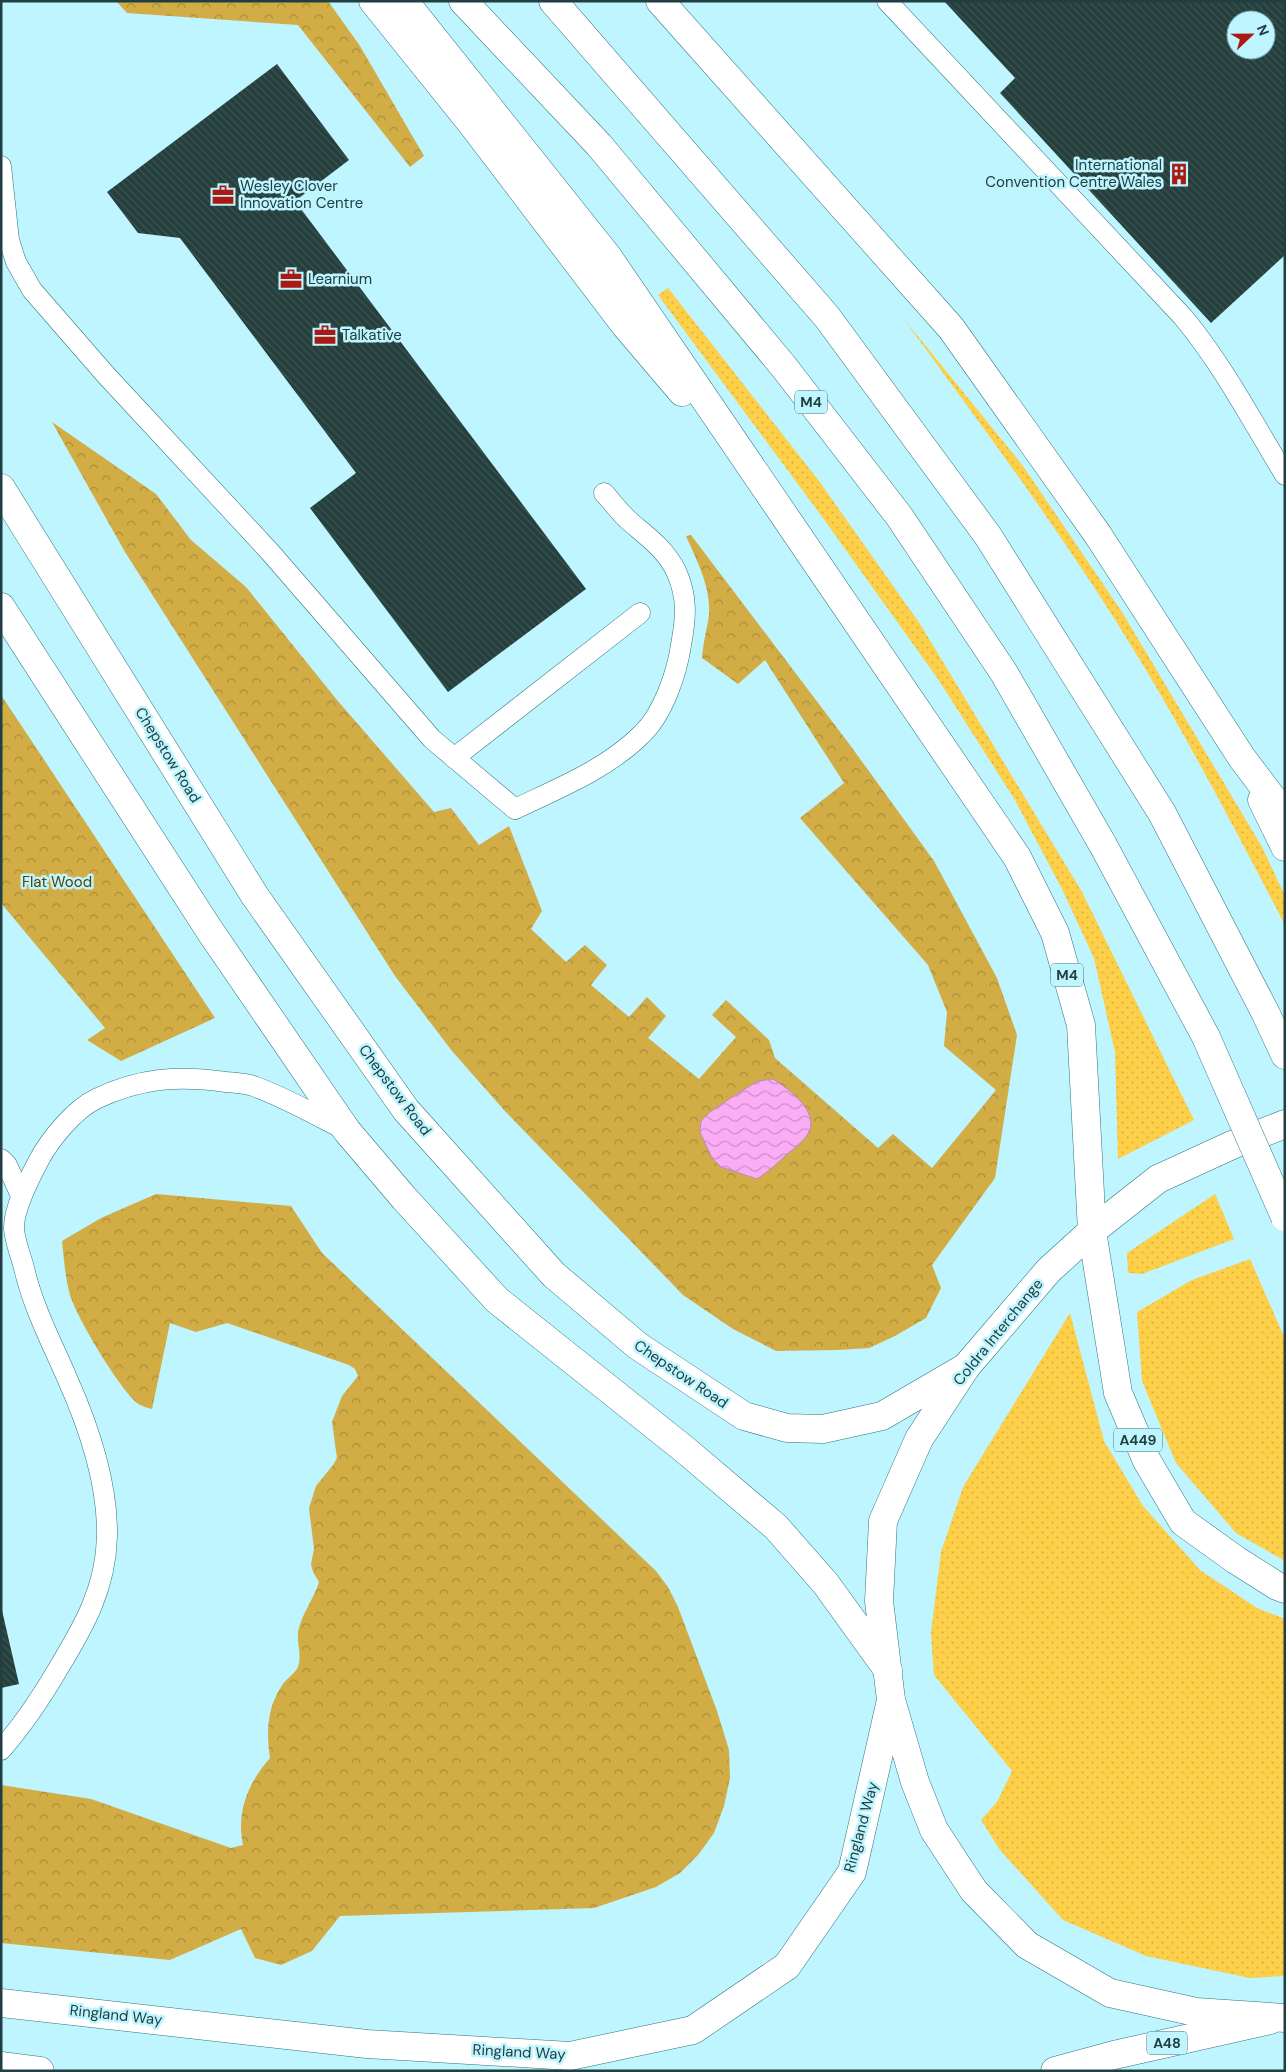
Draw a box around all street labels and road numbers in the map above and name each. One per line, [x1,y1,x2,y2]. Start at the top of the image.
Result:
road number: M4 [795,391,827,414]
street label: Chepstow Road [131,703,205,807]
road number: M4 [1051,964,1083,986]
street label: Chepstow Road [354,1040,436,1140]
street label: Coldra Interchange [949,1274,1047,1390]
street label: Chepstow Road [630,1335,732,1413]
road number: A449 [1114,1428,1162,1452]
street label: Ringland Way [839,1779,883,1875]
street label: Ringland Way [69,2000,164,2030]
road number: A48 [1147,2032,1187,2054]
street label: Ringland Way [472,2040,567,2064]

